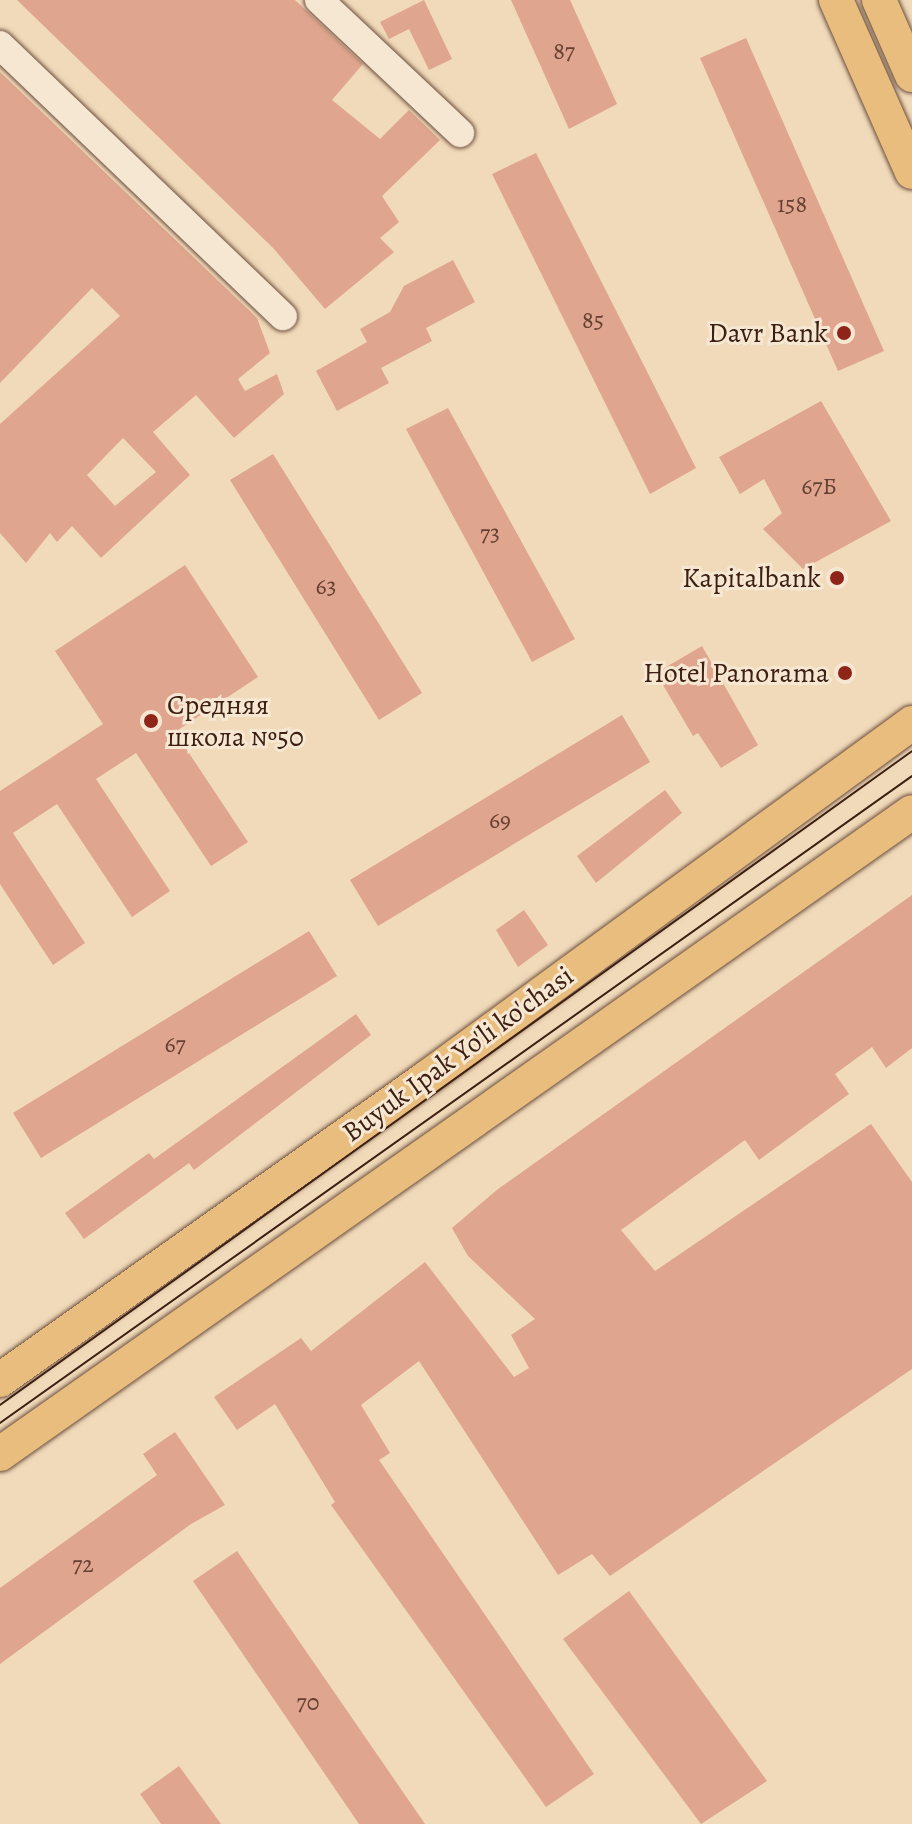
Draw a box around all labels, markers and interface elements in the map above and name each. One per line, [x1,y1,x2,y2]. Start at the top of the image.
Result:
house number: 87 [553,38,575,66]
house number: 158 [777,191,807,219]
house number: 85 [582,307,604,335]
place label: Davr Bank [708,316,828,350]
marker: Davr Bank [835,324,853,342]
house number: 67Б [801,473,837,501]
house number: 73 [480,520,500,548]
place label: Kapitalbank [682,561,821,595]
marker: Kapitalbank [828,569,846,587]
house number: 63 [315,573,337,601]
place label: Hotel Panorama [643,656,829,690]
marker: Hotel Panorama [836,664,854,682]
place label: Средняя школа №50 [167,688,304,754]
marker: Средняя школа №50 [142,712,160,730]
house number: 69 [489,807,511,835]
street label: Buyuk Ipak Yo'li ko'chasi [336,959,580,1149]
house number: 67 [164,1031,186,1059]
house number: 72 [72,1551,94,1579]
house number: 70 [297,1689,319,1717]

